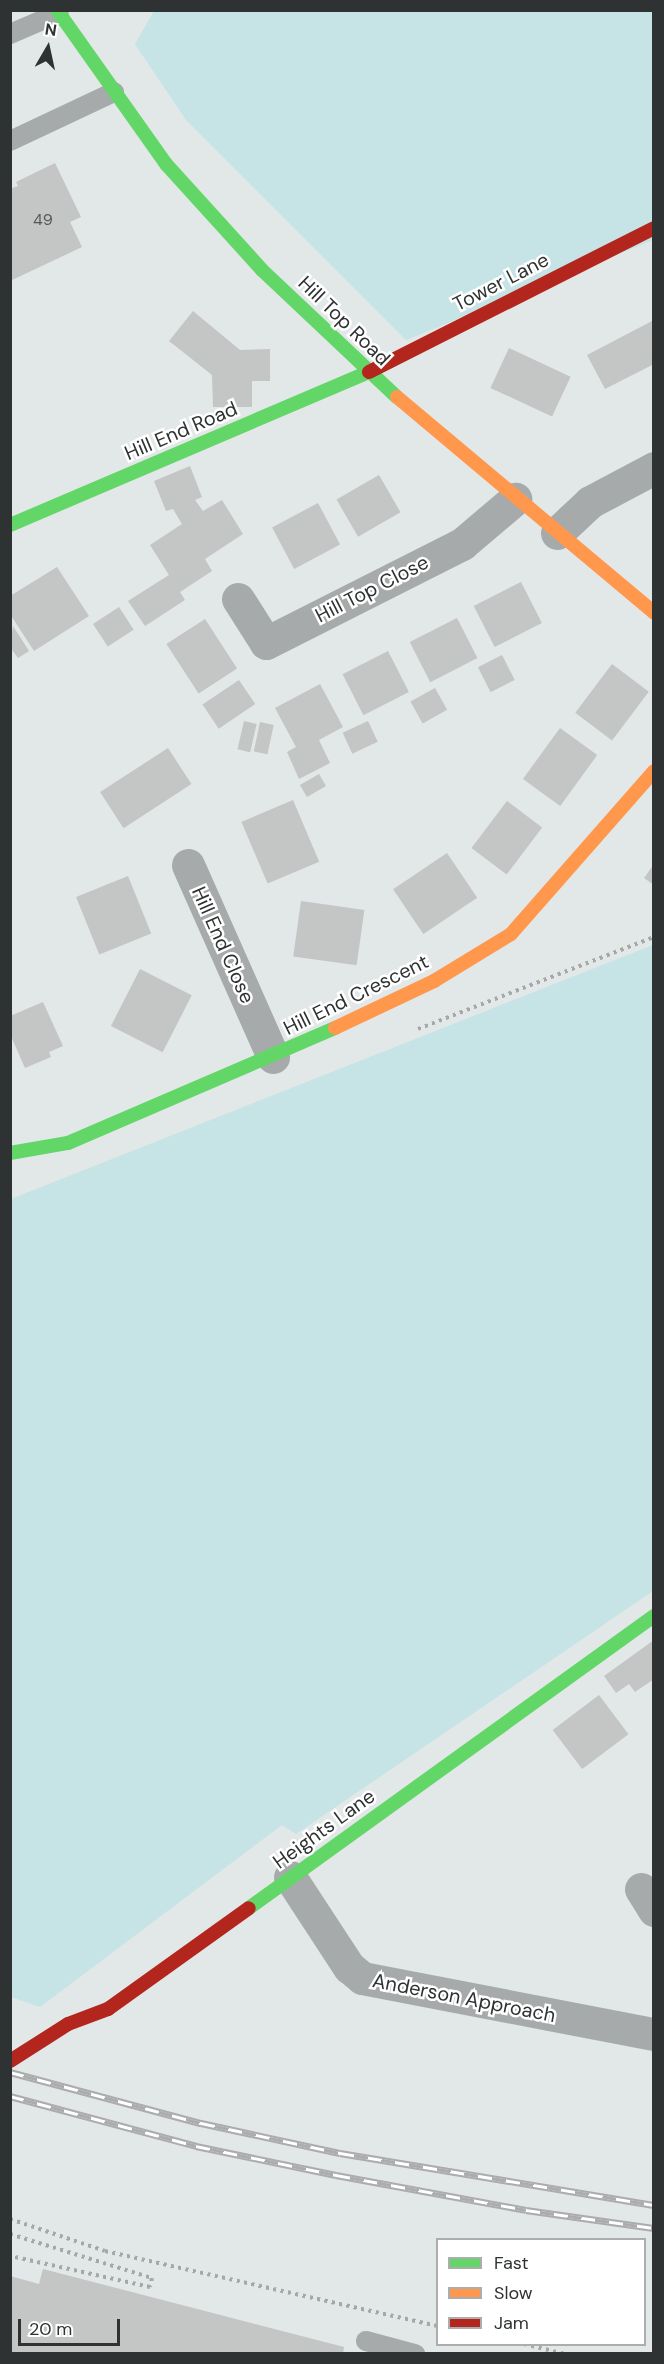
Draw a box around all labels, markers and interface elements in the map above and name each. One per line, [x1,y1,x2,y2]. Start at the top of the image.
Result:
north arrow [18,18,78,78]
text: N [43,18,58,41]
house number: 49 [33,210,53,230]
street label: Tower Lane [449,248,553,316]
street label: Hill Top Road [293,271,395,371]
street label: Hill End Road [121,397,241,465]
street label: Hill Top Close [311,550,433,628]
street label: Hill End Close [187,883,259,1007]
street label: Hill End Crescent [280,950,432,1040]
street label: Heights Lane [268,1784,380,1874]
street label: Anderson Approach [371,1968,557,2028]
legend [436,2238,646,2346]
text: Fast [494,2251,529,2275]
text: Slow [494,2281,533,2305]
scale bar [21,2307,123,2345]
text: Jam [494,2311,529,2335]
text: 20 m [29,2317,72,2341]

